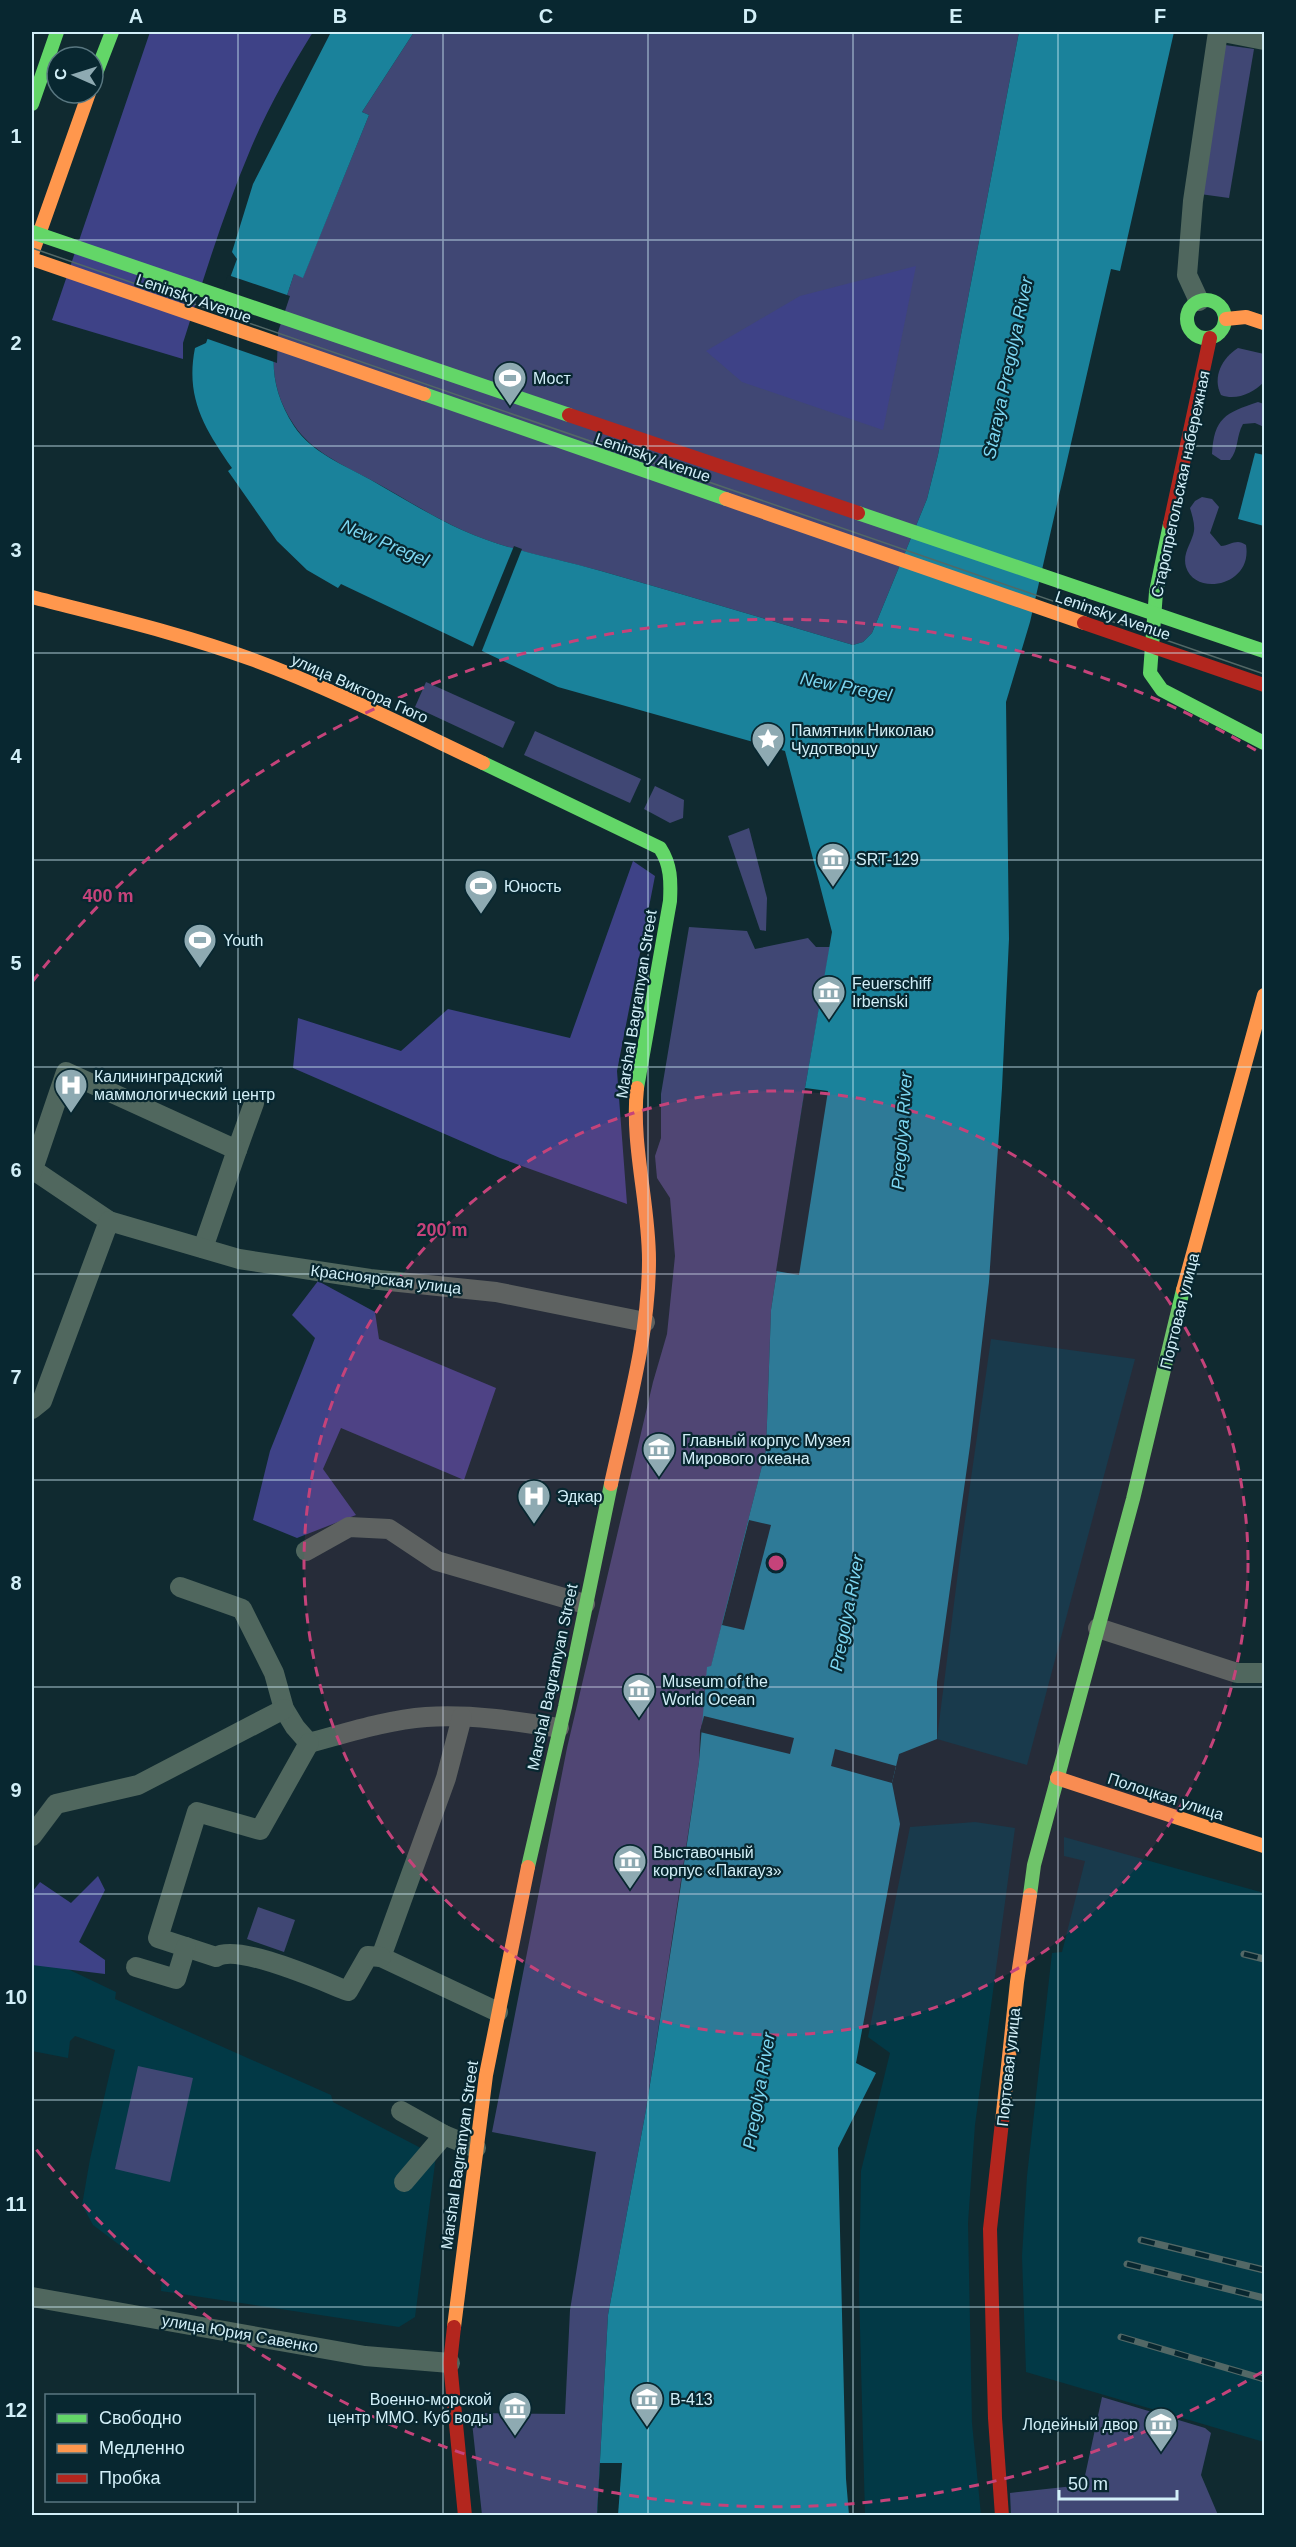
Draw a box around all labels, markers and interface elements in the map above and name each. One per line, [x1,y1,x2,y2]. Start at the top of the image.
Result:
text: A [129,5,143,27]
text: B [333,5,347,27]
text: C [539,5,553,27]
text: D [743,5,757,27]
text: E [949,5,963,27]
text: F [1154,5,1166,27]
north arrow [45,45,105,105]
text: С [52,68,69,80]
text: 1 [10,125,22,147]
street label: Leninsky Avenue [134,271,254,326]
water label: Staraya Pregolya River [979,274,1037,461]
text: 2 [10,332,22,354]
sports icon: Мост [492,360,528,407]
street label: Старопрегольская набережная [1148,369,1213,599]
place label: Мост [533,370,571,387]
street label: Leninsky Avenue [593,430,713,485]
water label: New Pregel [338,516,433,571]
text: 3 [10,539,22,561]
street label: Leninsky Avenue [1053,588,1173,643]
street label: улица Виктора Гюго [289,651,431,726]
water label: New Pregel [798,668,895,706]
place icon: Памятник Николаю Чудотворцу [750,721,786,768]
place label: Памятник Николаю Чудотворцу [791,722,934,757]
text: 4 [10,745,22,767]
museum icon: SRT-129 [815,841,851,888]
place label: SRT-129 [856,851,919,868]
sports icon: Юность [463,868,499,915]
place label: Юность [504,878,562,895]
text: 400 m [82,886,134,906]
street label: Marshal Bagramyan Street [613,908,660,1099]
sports icon: Youth [182,922,218,969]
place label: Youth [223,932,263,949]
text: 5 [10,952,22,974]
museum icon: Feuerschiff Irbenski [811,974,847,1021]
place label: Feuerschiff Irbenski [852,975,931,1010]
hospital icon: Калининградский маммологический центр [53,1067,89,1114]
place label: Калининградский маммологический центр [94,1068,275,1103]
water label: Pregolya River [888,1070,916,1191]
text: 6 [10,1159,22,1181]
text: 200 m [416,1220,468,1240]
street label: Портовая улица [1157,1251,1202,1371]
street label: Красноярская улица [310,1262,462,1297]
text: 7 [10,1366,22,1388]
museum icon: Главный корпус Музея Мирового океана [641,1431,677,1478]
place label: Главный корпус Музея Мирового океана [682,1432,850,1467]
hospital icon: Эдкар [516,1478,552,1525]
place label: Эдкар [557,1488,603,1505]
water label: Pregolya River [826,1552,868,1673]
centre of rings [766,1553,786,1573]
text: 8 [10,1572,22,1594]
street label: Marshal Bagramyan Street [524,1582,581,1772]
museum icon: Museum of the World Ocean [621,1672,657,1719]
place label: Museum of the World Ocean [662,1673,768,1708]
street label: Полоцкая улица [1106,1770,1226,1823]
text: 9 [10,1779,22,1801]
museum icon: Выставочный корпус «Пакгауз» [612,1843,648,1890]
place label: Выставочный корпус «Пакгауз» [653,1844,782,1879]
text: 10 [5,1986,27,2008]
street label: Портовая улица [994,2007,1023,2127]
water label: Pregolya River [739,2030,779,2151]
street label: Marshal Bagramyan Street [438,2059,481,2250]
text: 11 [5,2193,27,2215]
street label: улица Юрия Савенко [160,2311,319,2356]
museum icon: B-413 [629,2381,665,2428]
museum icon: Военно-морской центр ММО. Куб воды [497,2390,533,2437]
place label: Военно-морской центр ММО. Куб воды [328,2391,492,2426]
place label: B-413 [670,2391,713,2408]
legend [45,2394,255,2502]
text: 12 [5,2399,27,2421]
museum icon: Лодейный двор [1143,2406,1179,2453]
text: Свободно [99,2408,182,2428]
place label: Лодейный двор [1023,2416,1138,2433]
text: Медленно [99,2438,185,2458]
scale bar [1059,2463,1178,2501]
text: Пробка [99,2468,162,2488]
text: 50 m [1068,2474,1108,2494]

